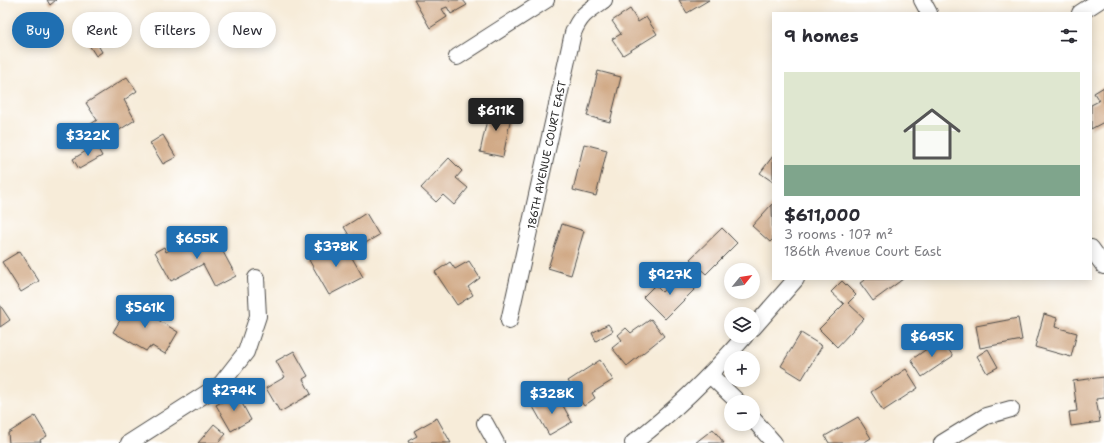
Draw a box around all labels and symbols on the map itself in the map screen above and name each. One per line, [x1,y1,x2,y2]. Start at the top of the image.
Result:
street label: 186TH AVENUE COURT EAST [524,79,570,231]
pin: $611K [468,98,524,132]
pin: $322K [60,123,116,157]
pin: $655K [169,226,225,260]
pin: $378K [308,234,364,268]
pin: $927K [642,262,698,296]
north arrow [724,263,760,299]
pin: $561K [117,295,173,329]
pin: $645K [904,324,960,358]
pin: $274K [206,378,262,412]
pin: $328K [524,381,580,415]

